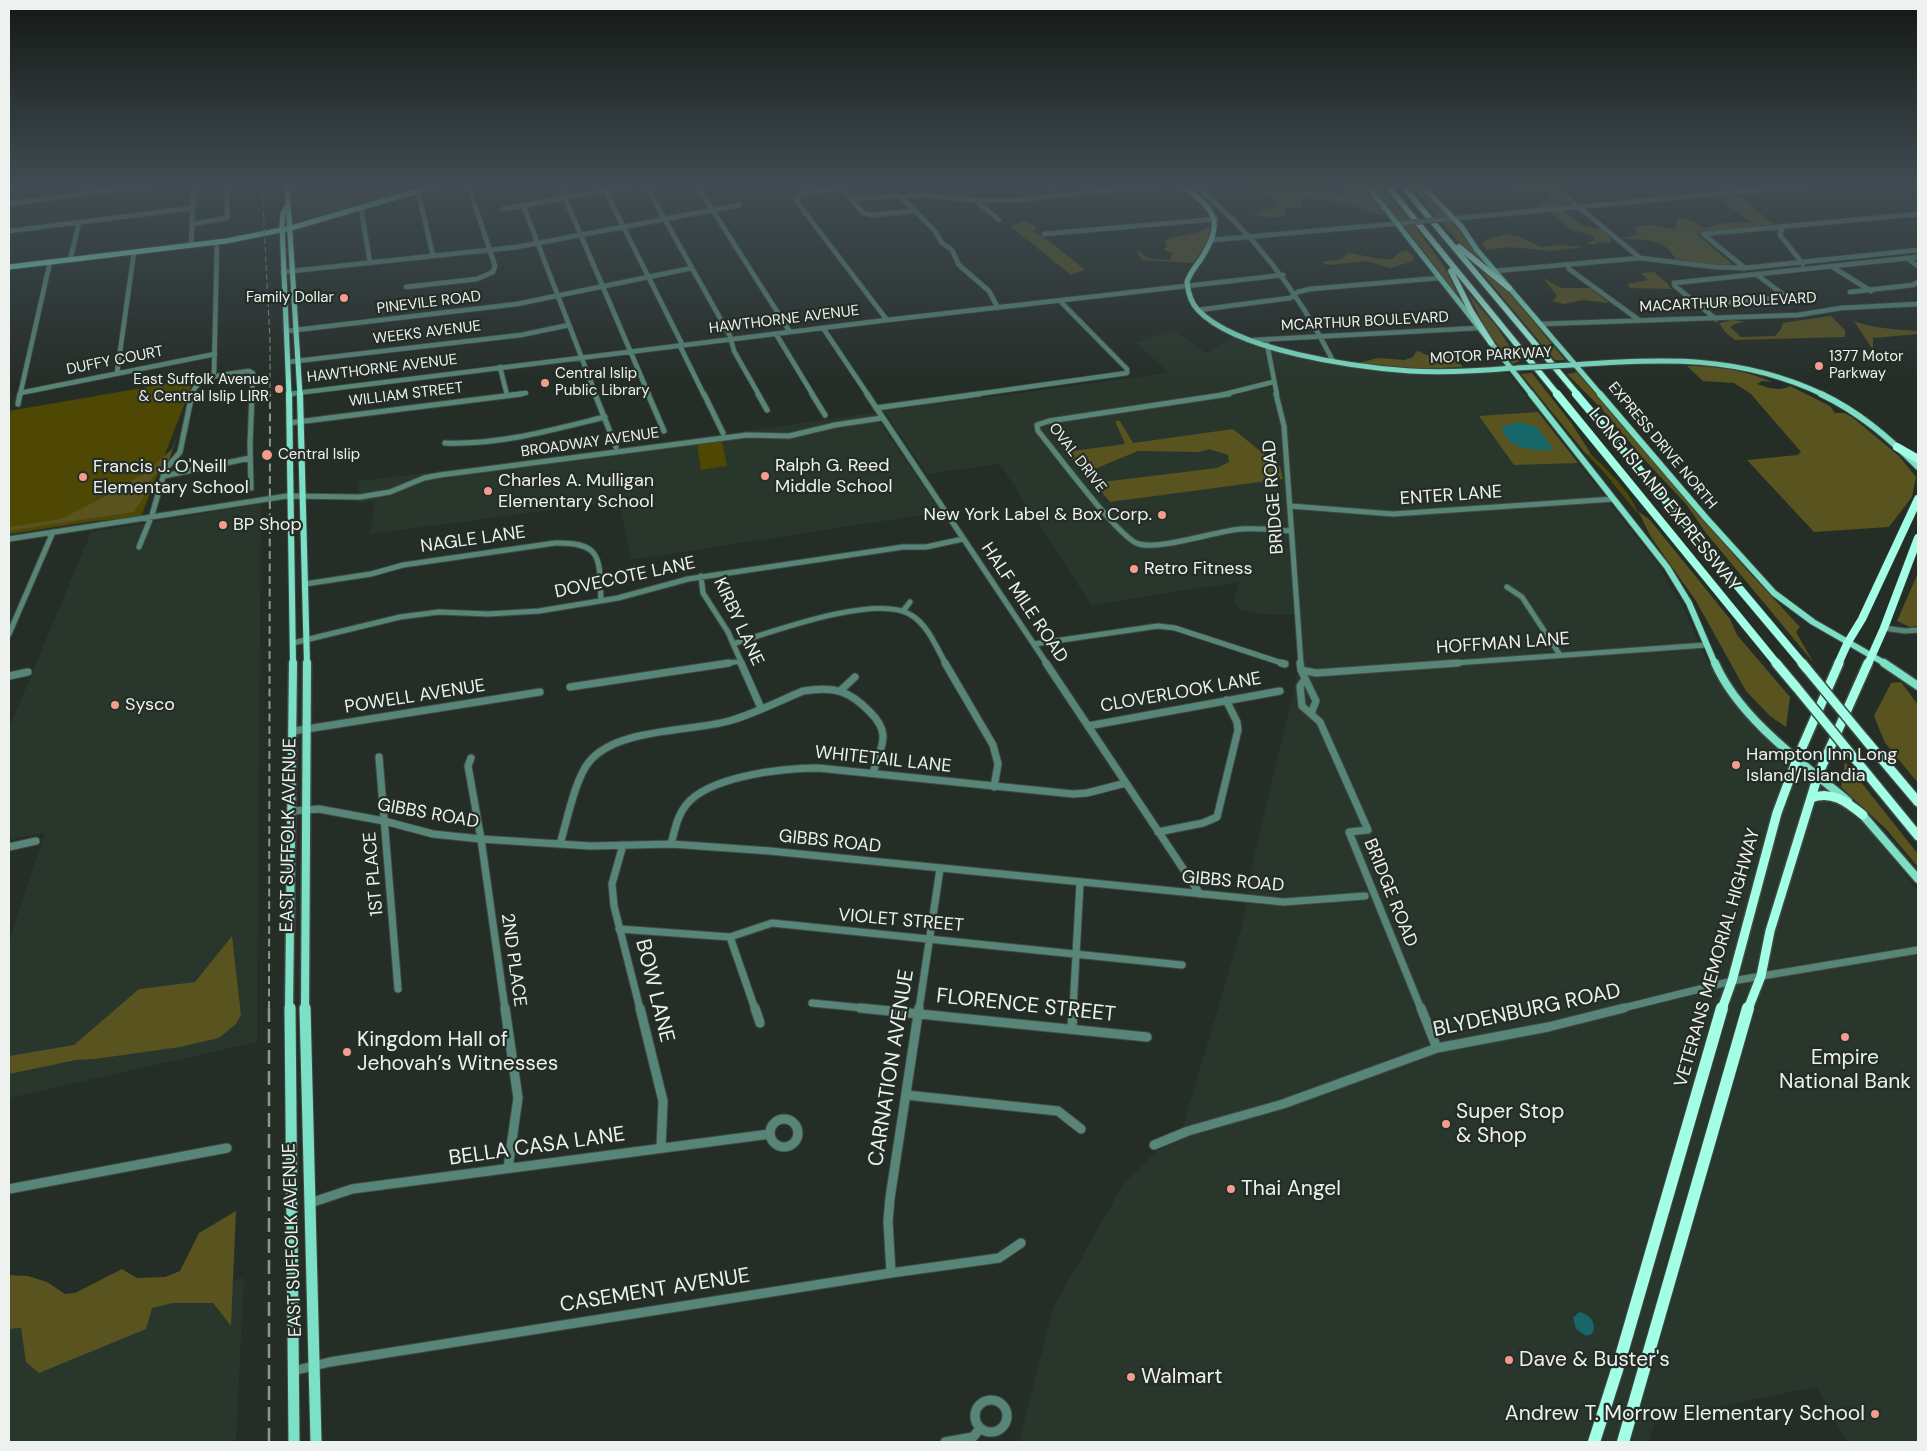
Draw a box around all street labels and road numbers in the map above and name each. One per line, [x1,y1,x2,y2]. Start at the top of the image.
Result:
street label: PINEVILE ROAD [376,288,482,318]
street label: MACARTHUR BOULEVARD [1639,289,1817,317]
street label: HAWTHORNE AVENUE [708,302,860,338]
street label: MCARTHUR BOULEVARD [1281,309,1449,335]
street label: WEEKS AVENUE [372,317,482,349]
street label: DUFFY COURT [65,343,165,379]
street label: MOTOR PARKWAY [1430,344,1552,368]
street label: HAWTHORNE AVENUE [306,351,458,387]
street label: WILLIAM STREET [348,379,464,411]
street label: EXPRESS DRIVE NORTH [1604,379,1720,513]
street label: LONG ISLAND EXPRESSWAY [1584,404,1744,596]
street label: OVAL DRIVE [1044,420,1110,496]
street label: BROADWAY AVENUE [520,424,660,462]
street label: BRIDGE ROAD [1259,439,1289,555]
street label: ENTER LANE [1399,482,1503,510]
street label: NAGLE LANE [419,522,527,558]
street label: HALF MILE ROAD [976,539,1072,667]
street label: DOVECOTE LANE [553,553,697,603]
street label: KIRBY LANE [708,574,768,670]
street label: HOFFMAN LANE [1436,629,1570,659]
street label: CLOVERLOOK LANE [1099,668,1263,718]
street label: POWELL AVENUE [343,675,487,719]
street label: EAST SUFFOLK AVENUE [277,738,301,932]
street label: WHITETAIL LANE [814,742,952,778]
street label: GIBBS ROAD [375,794,481,834]
street label: GIBBS ROAD [778,826,882,858]
street label: VETERANS MEMORIAL HIGHWAY [1671,826,1765,1090]
street label: 1ST PLACE [360,831,388,917]
street label: BRIDGE ROAD [1358,836,1422,950]
street label: GIBBS ROAD [1181,867,1285,897]
street label: VIOLET STREET [837,905,965,937]
street label: 2ND PLACE [496,912,530,1008]
street label: BOW LANE [629,937,679,1045]
street label: CARNATION AVENUE [864,968,920,1168]
street label: BLYDENBURG ROAD [1431,979,1623,1043]
street label: FLORENCE STREET [935,984,1117,1028]
street label: BELLA CASA LANE [447,1122,627,1172]
street label: EAST SUFFOLK AVENUE [279,1143,307,1337]
street label: CASEMENT AVENUE [558,1264,752,1318]

